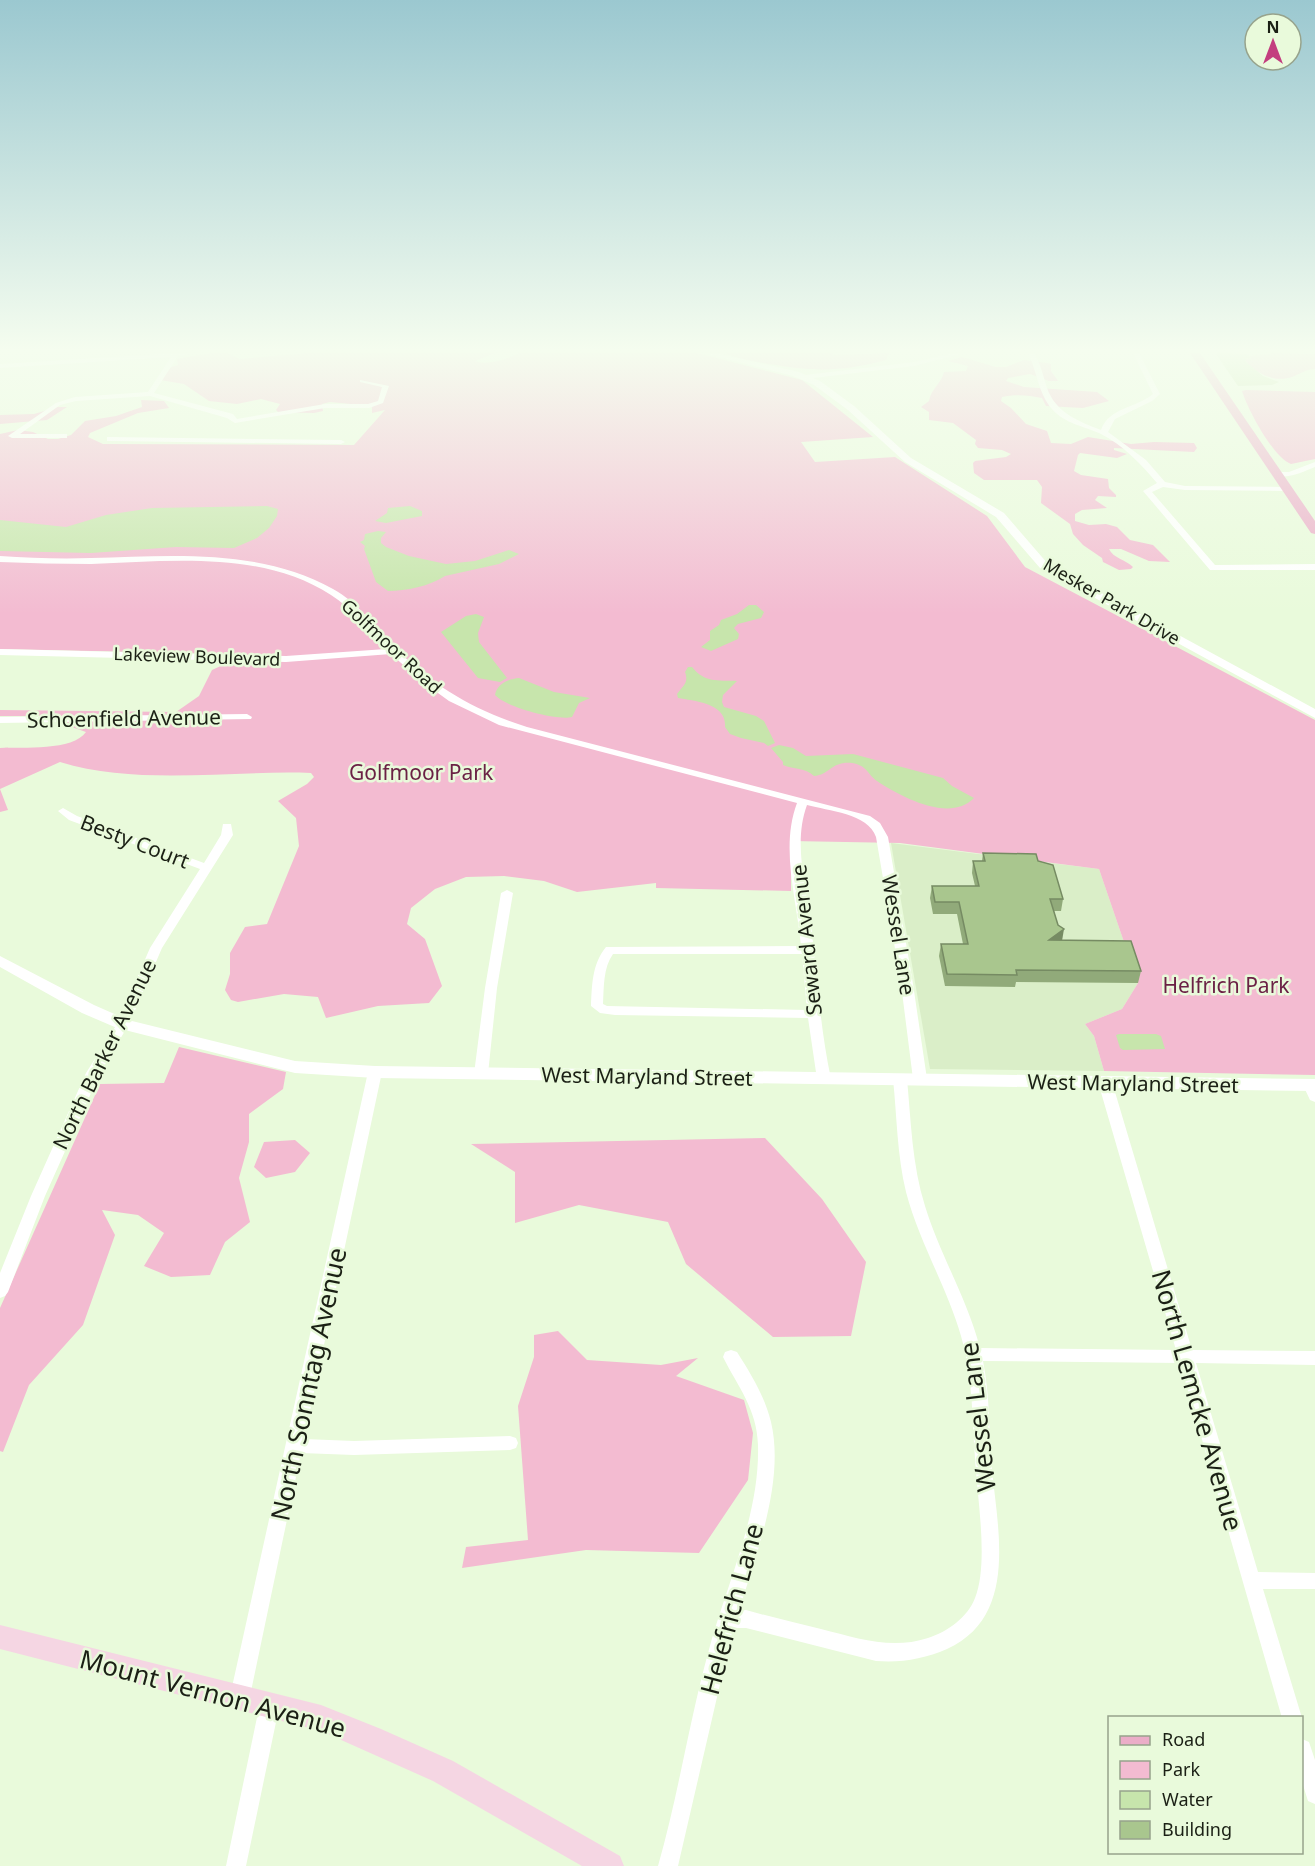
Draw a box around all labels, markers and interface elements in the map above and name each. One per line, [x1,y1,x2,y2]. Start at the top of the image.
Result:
north arrow [1243,12,1303,72]
text: N [1266,16,1280,38]
street label: Mesker Park Drive [1039,552,1185,650]
street label: Golfmoor Road [337,593,447,699]
street label: Lakeview Boulevard [113,641,281,671]
street label: Schoenfield Avenue [27,702,221,734]
park label: Golfmoor Park [349,758,494,786]
street label: Besty Court [77,807,194,875]
street label: Seward Avenue [784,863,828,1017]
street label: Wessel Lane [876,873,922,997]
street label: North Barker Avenue [46,954,162,1154]
park label: Helfrich Park [1162,971,1290,999]
street label: West Maryland Street [541,1060,753,1092]
street label: West Maryland Street [1027,1067,1239,1099]
street label: North Sonntag Avenue [261,1244,355,1524]
street label: North Lemcke Avenue [1143,1265,1253,1535]
street label: Wessel Lane [950,1340,1004,1494]
street label: Helefrich Lane [691,1519,771,1699]
street label: Mount Vernon Avenue [76,1640,350,1746]
legend [1108,1716,1303,1854]
text: Road [1162,1727,1205,1751]
text: Park [1162,1757,1200,1781]
text: Water [1162,1787,1213,1811]
text: Building [1162,1817,1232,1841]

